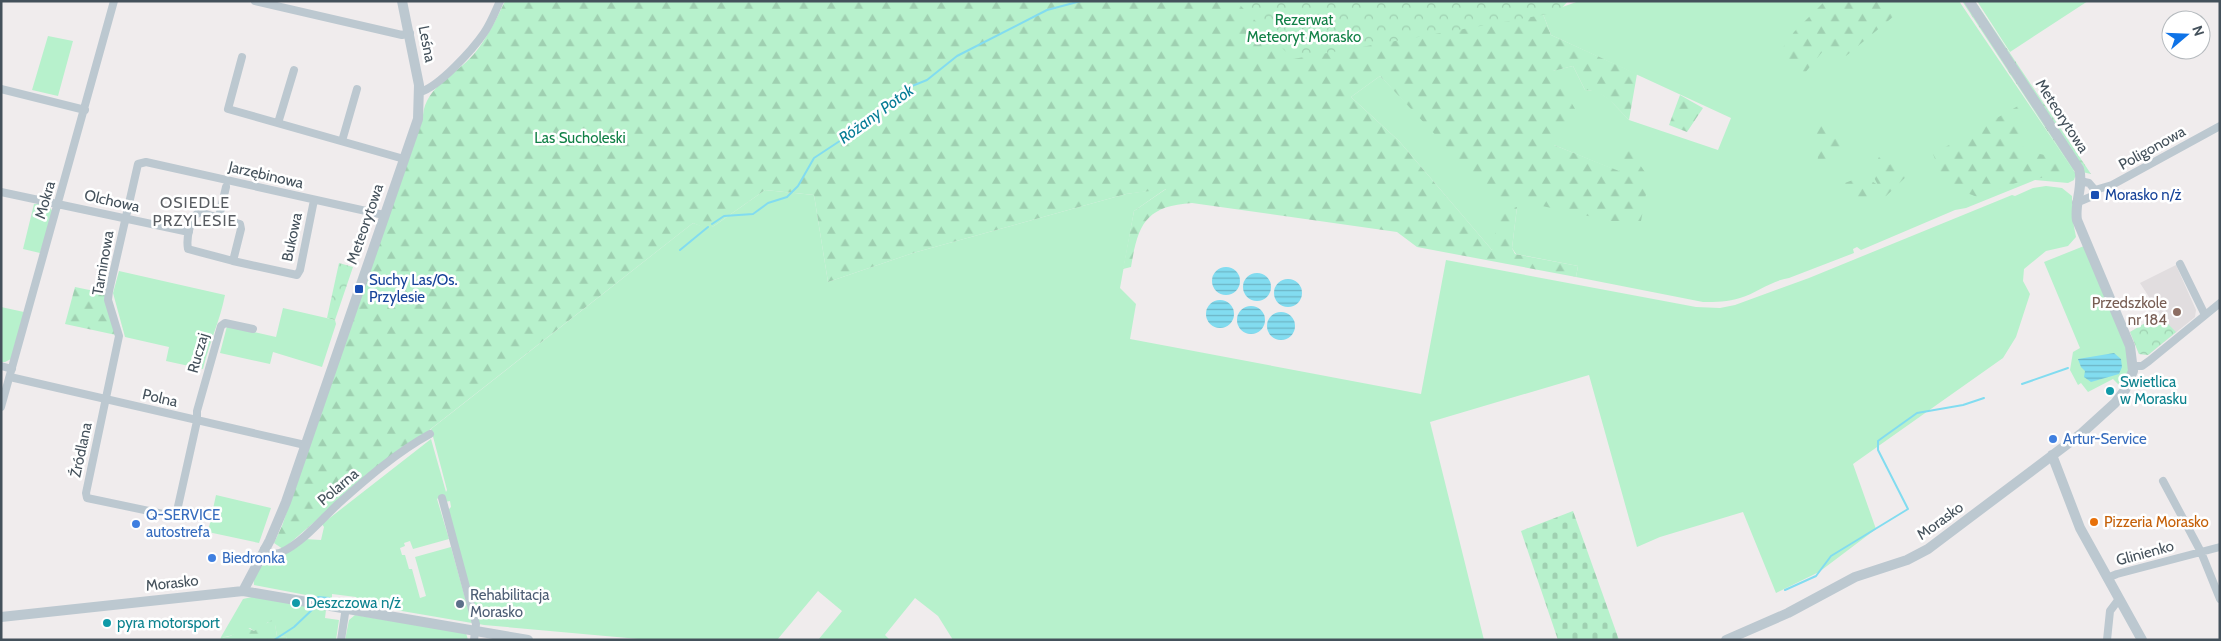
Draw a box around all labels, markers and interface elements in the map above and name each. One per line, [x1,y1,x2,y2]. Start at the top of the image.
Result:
north arrow [2161,10,2211,60]
park label: Rezerwat Meteoryt Morasko [1247,11,1361,46]
text: N [2188,23,2208,38]
street label: Leśna [415,24,440,65]
street label: Meteorytowa [2032,76,2093,157]
water label: Różany Potok [835,80,918,147]
street label: Poligonowa [2115,122,2189,174]
park label: Las Sucholeski [534,129,626,147]
street label: Jarzębinowa [226,157,306,193]
street label: Mokra [31,178,59,221]
street label: Meteorytowa [343,181,387,267]
street label: Olchowa [83,186,142,216]
place label: Morasko n/ż [2105,186,2182,204]
marker: Morasko n/ż [2089,189,2101,201]
district label: OSIEDLE PRZYLESIE [153,193,237,230]
street label: Bukowa [278,210,306,263]
street label: Tarninowa [88,229,118,297]
place label: Suchy Las/Os. Przylesie [369,271,458,306]
marker: Suchy Las/Os. Przylesie [353,283,365,295]
place label: Przedszkole nr 184 [2092,294,2167,329]
marker: Przedszkole nr 184 [2171,306,2183,318]
street label: Ruczaj [184,331,212,375]
place label: Swietlica w Morasku [2120,373,2187,408]
street label: Polna [141,385,180,411]
marker: Swietlica w Morasku [2104,385,2116,397]
street label: Źródlana [65,420,96,479]
place label: Artur-Service [2063,430,2147,448]
marker: Artur-Service [2047,433,2059,445]
street label: Polarna [314,464,363,509]
street label: Morasko [1913,498,1967,544]
place label: Q-SERVICE autostrefa [146,506,220,541]
place label: Pizzeria Morasko [2104,513,2209,531]
marker: Pizzeria Morasko [2088,516,2100,528]
marker: Q-SERVICE autostrefa [130,518,142,530]
street label: Glinienko [2114,537,2176,569]
place label: Biedronka [222,549,286,567]
marker: Biedronka [206,552,218,564]
street label: Morasko [145,571,199,595]
place label: Rehabilitacja Morasko [470,586,550,621]
place label: Deszczowa n/ż [306,594,401,612]
marker: Deszczowa n/ż [290,597,302,609]
marker: Rehabilitacja Morasko [454,598,466,610]
place label: pyra motorsport [117,614,220,632]
marker: pyra motorsport [101,617,113,629]

